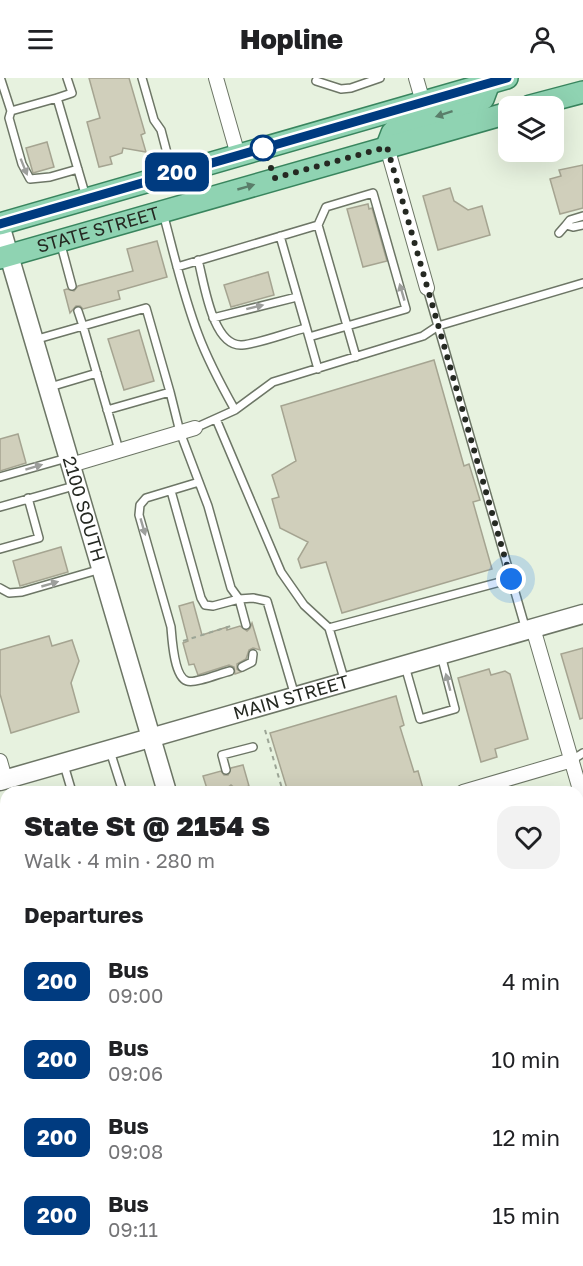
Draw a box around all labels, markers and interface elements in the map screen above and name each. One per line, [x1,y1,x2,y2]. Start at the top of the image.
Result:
icon: menu [24,23,57,56]
text: Hopline [240,23,343,55]
icon: person [526,23,559,56]
map controls [498,96,564,162]
button: layers [498,96,564,162]
one-way arrow [435,110,453,119]
unlabelled marker [250,135,276,161]
line badge: 200 [142,152,212,191]
one-way arrow [19,158,29,176]
text: 200 [157,159,197,185]
one-way arrow [237,182,255,191]
street label: STATE STREET [34,201,162,257]
one-way arrow [396,283,406,301]
one-way arrow [246,302,264,312]
street label: 2100 SOUTH [59,453,111,564]
one-way arrow [25,462,43,471]
one-way arrow [139,518,148,536]
your location [496,564,526,594]
one-way arrow [41,579,59,588]
street label: MAIN STREET [231,670,351,724]
one-way arrow [443,673,452,691]
button: heart [497,806,560,869]
text: State St @ 2154 S [24,809,270,842]
text: Walk · 4 min · 280 m [24,848,215,872]
text: Departures [24,901,143,928]
text: Bus [108,956,149,983]
text: 200 [37,968,77,994]
text: 4 min [502,968,560,995]
text: 09:00 [108,983,163,1007]
text: Bus [108,1034,149,1061]
text: 200 [37,1046,77,1072]
text: 10 min [491,1046,560,1073]
text: 09:06 [108,1061,163,1085]
text: Bus [108,1112,149,1139]
text: 200 [37,1124,77,1150]
text: 12 min [492,1124,560,1151]
text: 09:08 [108,1139,163,1163]
text: Bus [108,1190,149,1217]
text: 200 [37,1202,77,1228]
text: 15 min [492,1202,560,1229]
text: 09:11 [108,1217,158,1241]

